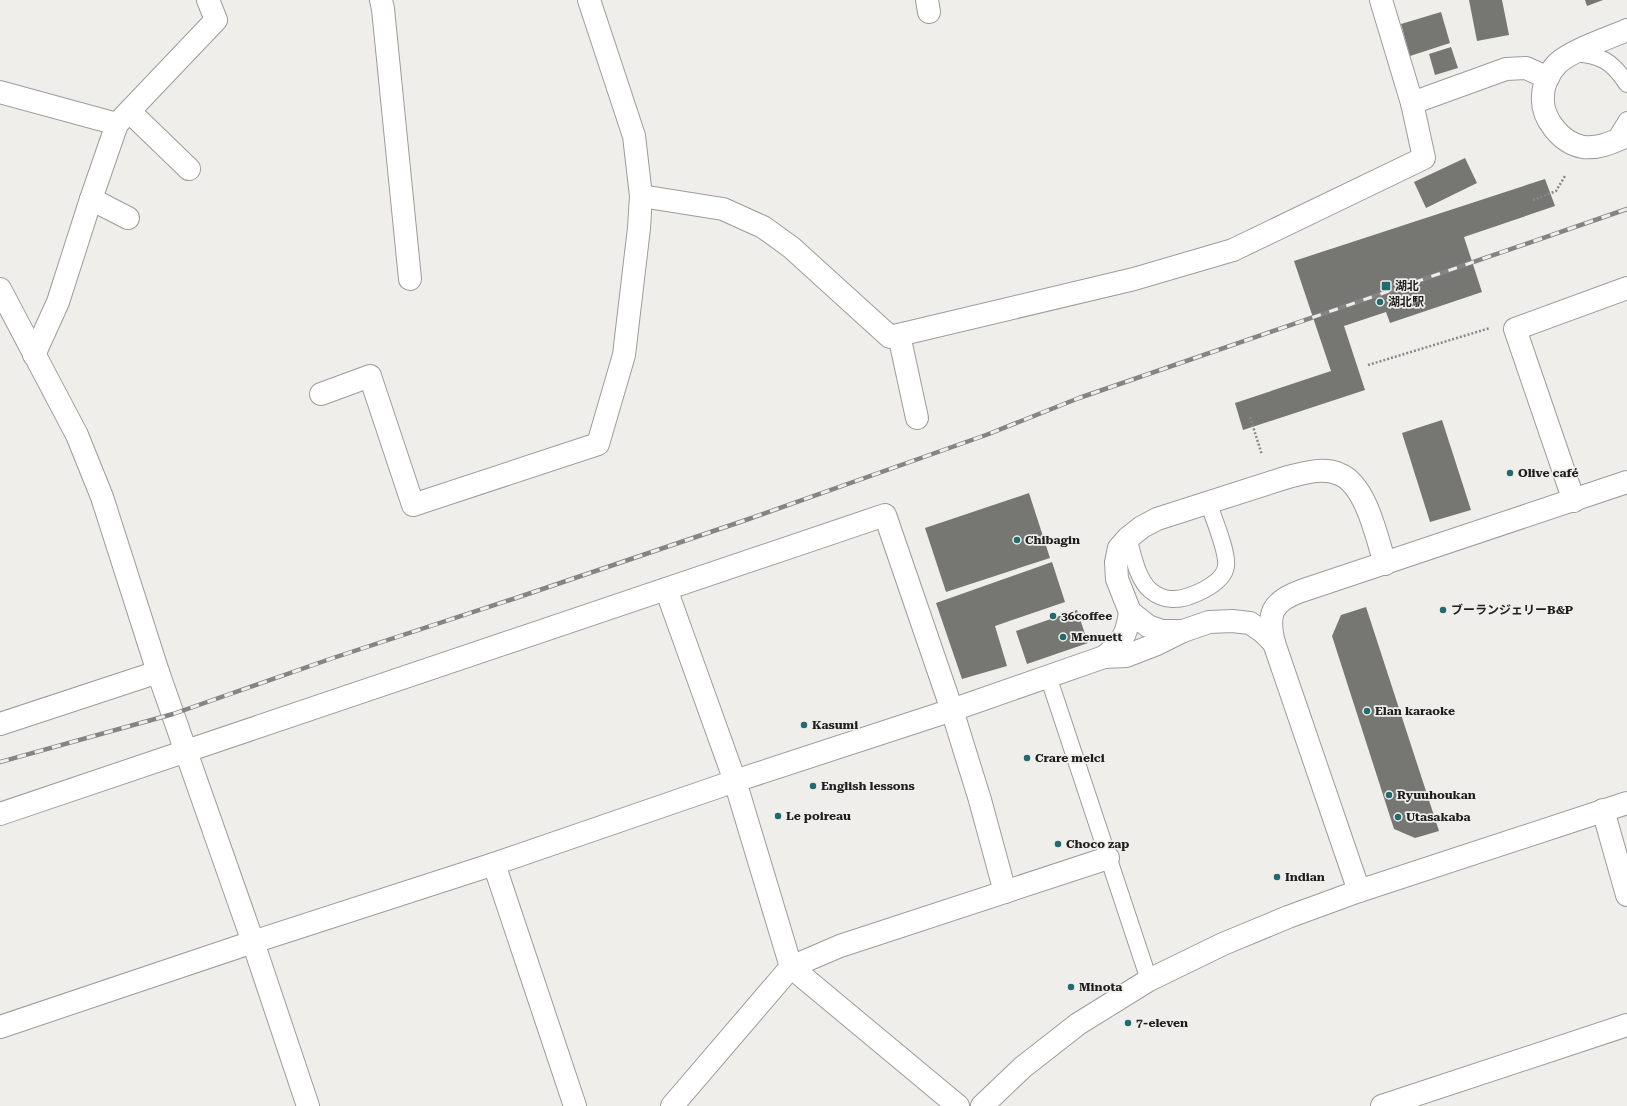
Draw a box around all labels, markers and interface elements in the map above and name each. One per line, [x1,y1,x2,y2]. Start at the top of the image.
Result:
place label: 湖北 [1395,279,1419,293]
marker: 湖北 [1380,280,1392,292]
place label: 湖北駅 [1388,295,1424,309]
marker: 湖北駅 [1375,297,1385,307]
place label: Olive café [1518,466,1578,480]
marker: Olive café [1505,468,1515,478]
place label: Chibagin [1025,533,1080,547]
marker: Chibagin [1012,535,1022,545]
place label: ブーランジェリーB&P [1451,603,1574,617]
marker: ブーランジェリーB&P [1438,605,1448,615]
place label: 36coffee [1061,609,1112,623]
marker: 36coffee [1048,611,1058,621]
place label: Menuett [1071,630,1123,644]
marker: Menuett [1058,632,1068,642]
place label: Elan karaoke [1375,704,1455,718]
marker: Elan karaoke [1362,706,1372,716]
place label: Kasumi [812,718,858,732]
marker: Kasumi [799,720,809,730]
place label: Crare melci [1035,751,1105,765]
marker: Crare melci [1022,753,1032,763]
place label: English lessons [821,779,915,793]
marker: English lessons [808,781,818,791]
place label: Ryuuhoukan [1397,788,1476,802]
marker: Ryuuhoukan [1384,790,1394,800]
place label: Le poireau [786,809,851,823]
place label: Utasakaba [1406,810,1471,824]
marker: Le poireau [773,811,783,821]
marker: Utasakaba [1393,812,1403,822]
place label: Choco zap [1066,837,1129,851]
marker: Choco zap [1053,839,1063,849]
place label: Indian [1285,870,1325,884]
marker: Indian [1272,872,1282,882]
place label: Minota [1079,980,1122,994]
marker: Minota [1066,982,1076,992]
place label: 7-eleven [1136,1016,1188,1030]
marker: 7-eleven [1123,1018,1133,1028]

